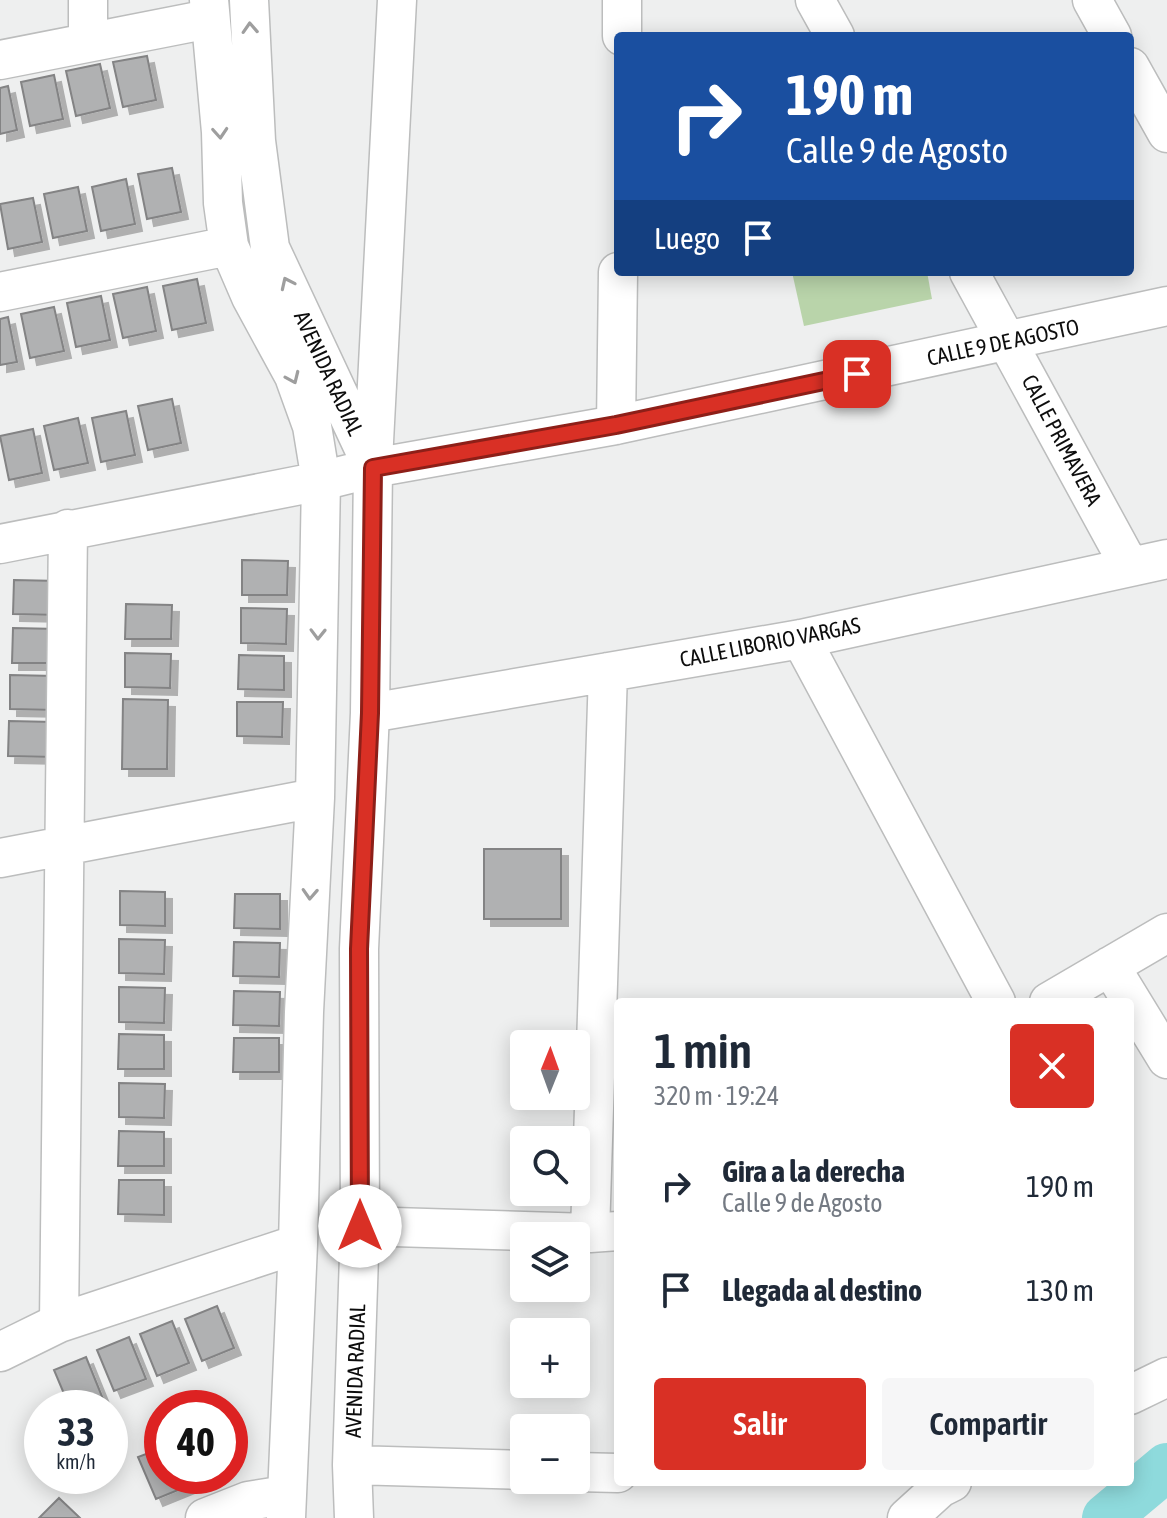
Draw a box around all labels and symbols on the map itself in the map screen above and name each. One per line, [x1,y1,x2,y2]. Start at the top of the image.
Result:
one-way arrow [242,21,259,34]
one-way arrow [212,127,229,140]
one-way arrow [281,277,297,292]
street label: AVENIDA RADIAL [289,307,369,440]
street label: CALLE 9 DE AGOSTO [925,313,1081,371]
pin [823,340,891,408]
one-way arrow [284,370,300,384]
street label: CALLE PRIMAVERA [1017,370,1107,510]
street label: CALLE LIBORIO VARGAS [677,612,863,672]
one-way arrow [309,628,327,641]
one-way arrow [302,888,319,901]
north arrow [510,1030,590,1110]
position arrow [318,1184,402,1268]
street label: AVENIDA RADIAL [340,1303,370,1439]
speed limit sign: 40 [144,1390,248,1494]

